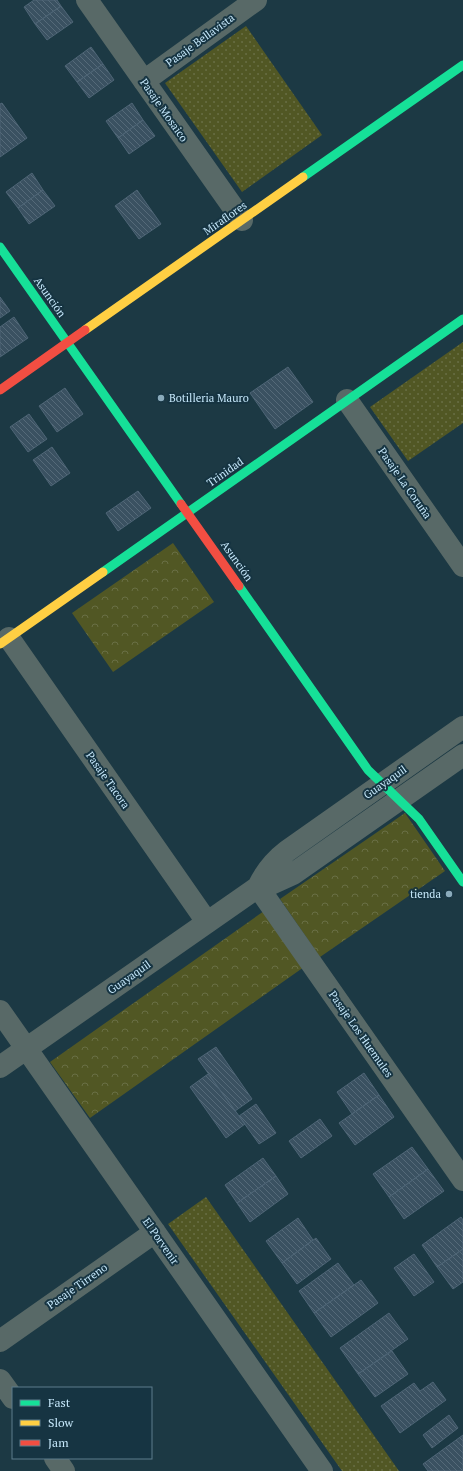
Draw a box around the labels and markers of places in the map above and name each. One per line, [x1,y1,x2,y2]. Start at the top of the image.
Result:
place label: Botilleria Mauro [169,391,249,405]
marker: Botilleria Mauro [156,393,166,403]
place label: tienda [410,887,441,901]
marker: tienda [444,889,454,899]

